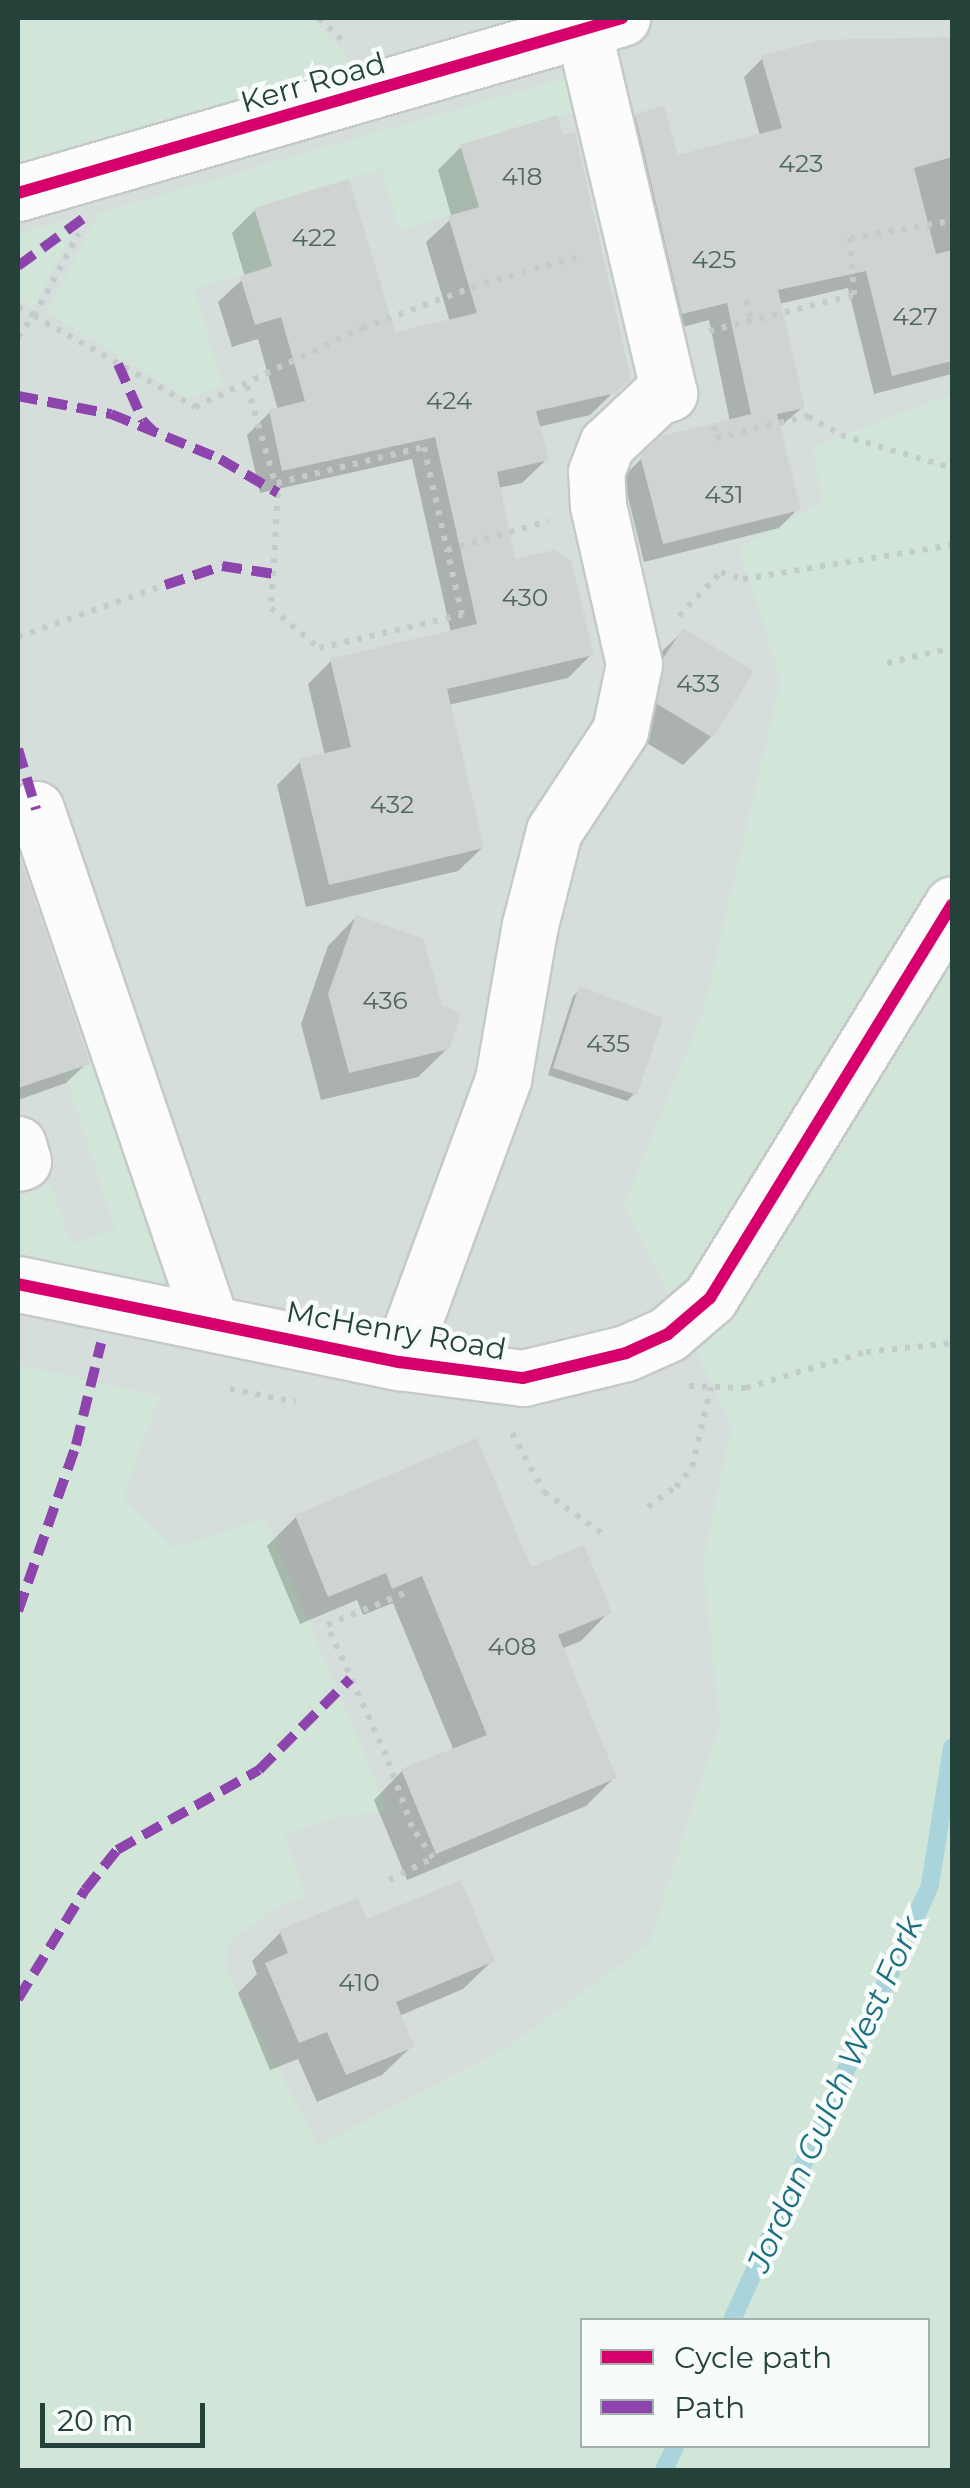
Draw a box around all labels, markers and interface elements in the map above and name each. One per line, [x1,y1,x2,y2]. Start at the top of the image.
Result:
street label: Kerr Road [236,45,390,121]
house number: 423 [779,148,823,178]
house number: 418 [502,161,542,191]
house number: 422 [292,222,336,252]
house number: 425 [692,244,736,274]
house number: 427 [892,301,938,331]
house number: 424 [426,385,472,415]
house number: 431 [704,479,744,509]
house number: 430 [502,582,548,612]
house number: 433 [676,668,720,698]
house number: 432 [370,789,414,819]
house number: 436 [362,985,408,1015]
house number: 435 [586,1028,630,1058]
street label: McHenry Road [283,1294,509,1368]
house number: 408 [487,1631,537,1661]
water label: Jordan Gulch West Fork [739,1910,931,2278]
house number: 410 [338,1967,380,1997]
legend [580,2318,930,2448]
text: Cycle path [674,2339,832,2376]
scale bar [45,2383,210,2445]
text: Path [674,2389,745,2426]
text: 20 m [57,2402,134,2439]

